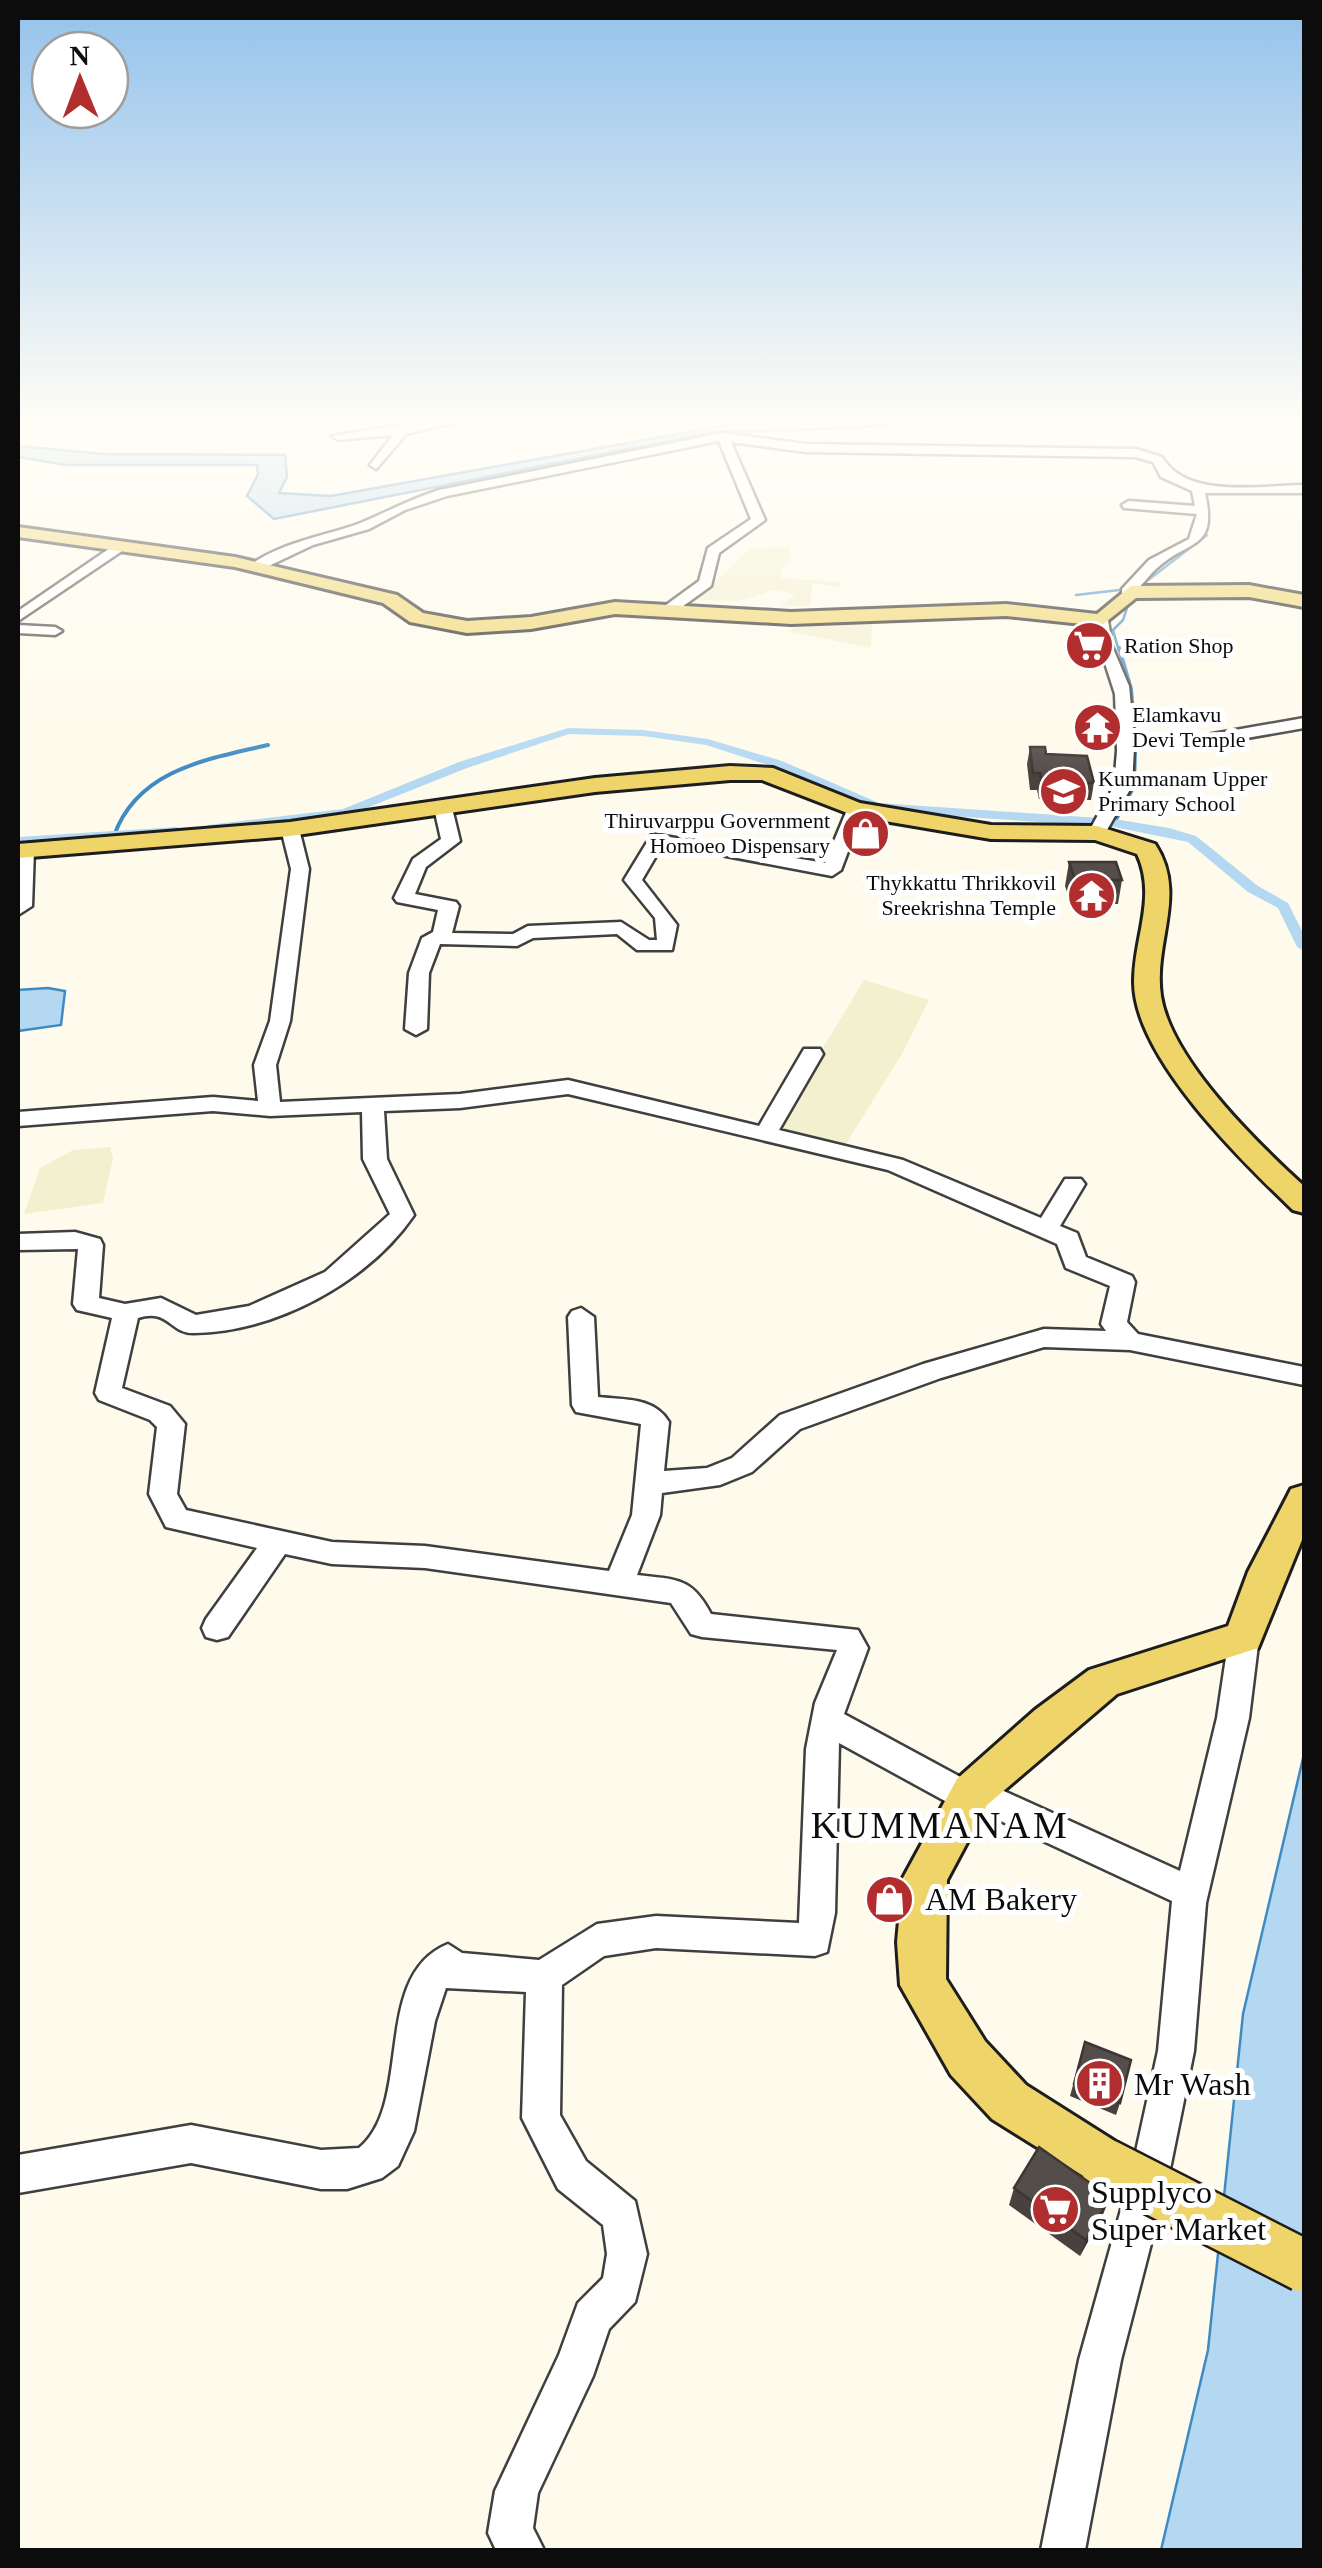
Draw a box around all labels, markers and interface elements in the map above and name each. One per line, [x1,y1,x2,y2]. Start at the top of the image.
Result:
north arrow [30,30,130,130]
text: N [69,40,90,71]
supermarket icon: Ration Shop [1063,619,1115,671]
place label: Ration Shop [1124,633,1233,658]
temple icon: Elamkavu Devi Temple [1071,701,1123,753]
place label: Elamkavu Devi Temple [1132,702,1246,752]
school or university icon: Kummanam Upper Primary School [1037,765,1089,817]
place label: Kummanam Upper Primary School [1098,766,1268,816]
shop icon: Thiruvarppu Government Homoeo Dispensary [839,807,891,859]
place label: Thiruvarppu Government Homoeo Dispensary [605,808,830,858]
temple icon: Thykkattu Thrikkovil Sreekrishna Temple [1065,869,1117,921]
place label: Thykkattu Thrikkovil Sreekrishna Temple [866,870,1056,920]
district label: KUMMANAM [811,1804,1069,1846]
shop icon: AM Bakery [864,1873,916,1925]
place label: AM Bakery [925,1881,1077,1917]
building icon: Mr Wash [1073,2058,1125,2110]
place label: Mr Wash [1134,2066,1251,2102]
place label: Supplyco Super Market [1091,2174,1266,2247]
supermarket icon: Supplyco Super Market [1030,2184,1082,2236]

